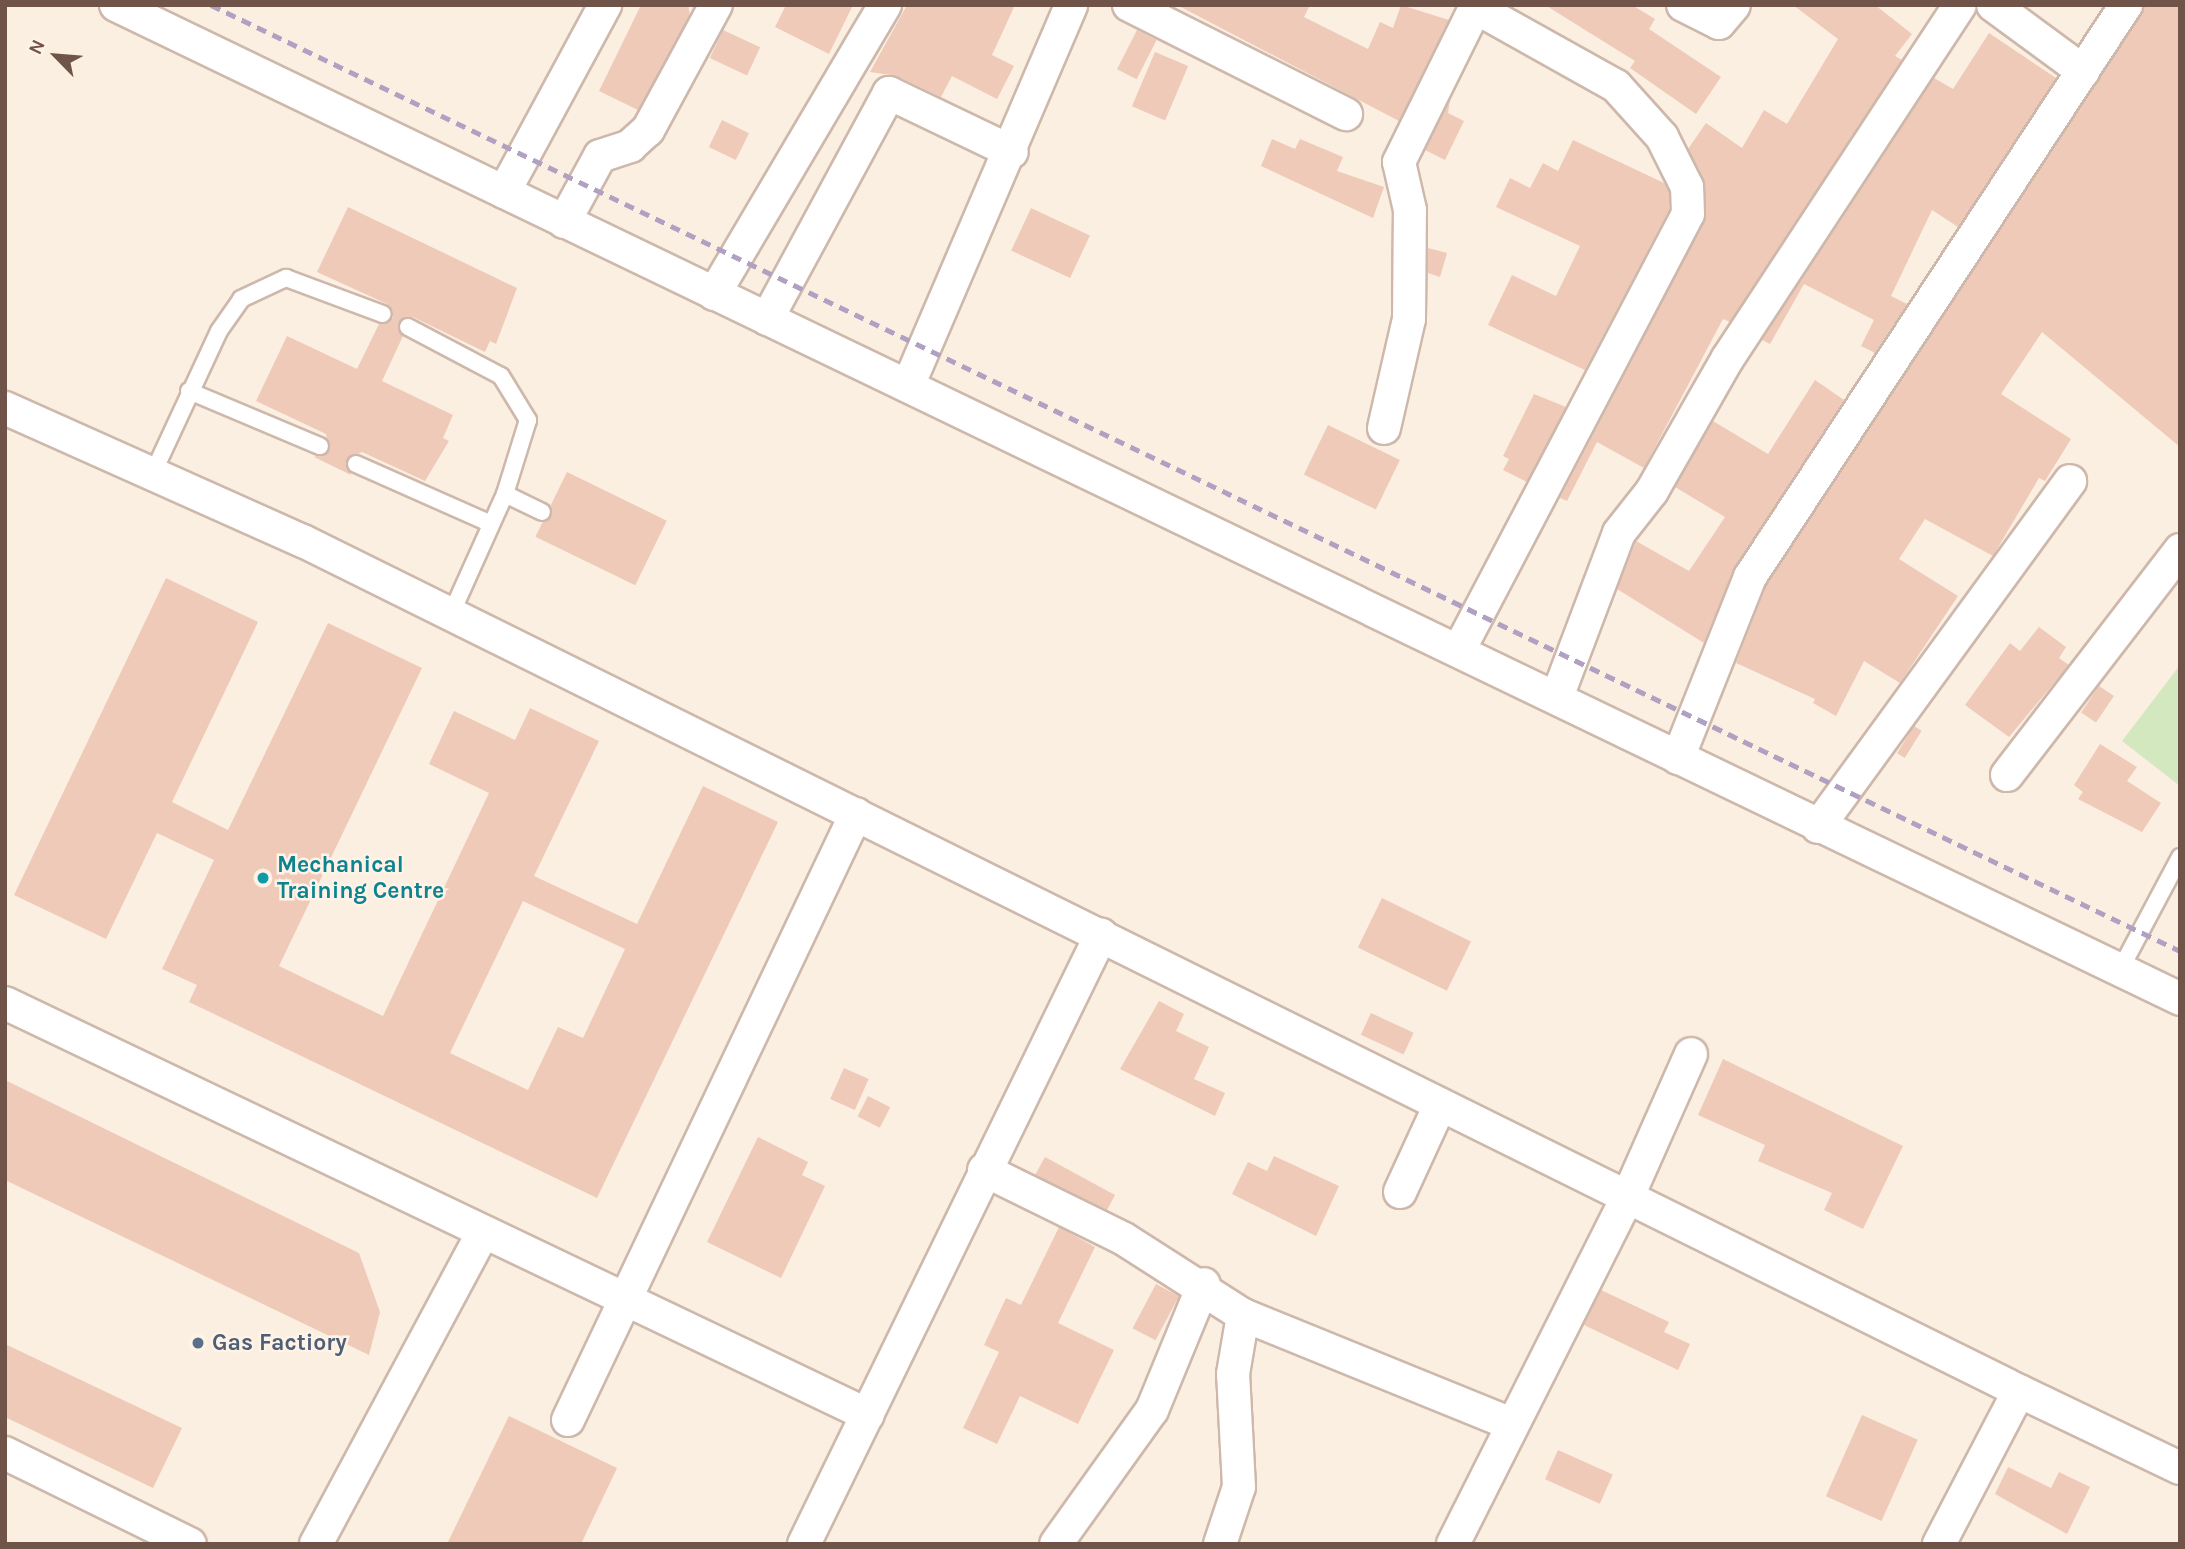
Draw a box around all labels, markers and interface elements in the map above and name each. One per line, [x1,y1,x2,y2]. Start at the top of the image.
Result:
north arrow [21,21,91,91]
text: N [24,36,50,58]
place label: Mechanical Training Centre [277,851,444,905]
marker: Mechanical Training Centre [255,870,271,886]
place label: Gas Factiory [212,1329,347,1357]
marker: Gas Factiory [190,1335,206,1351]

